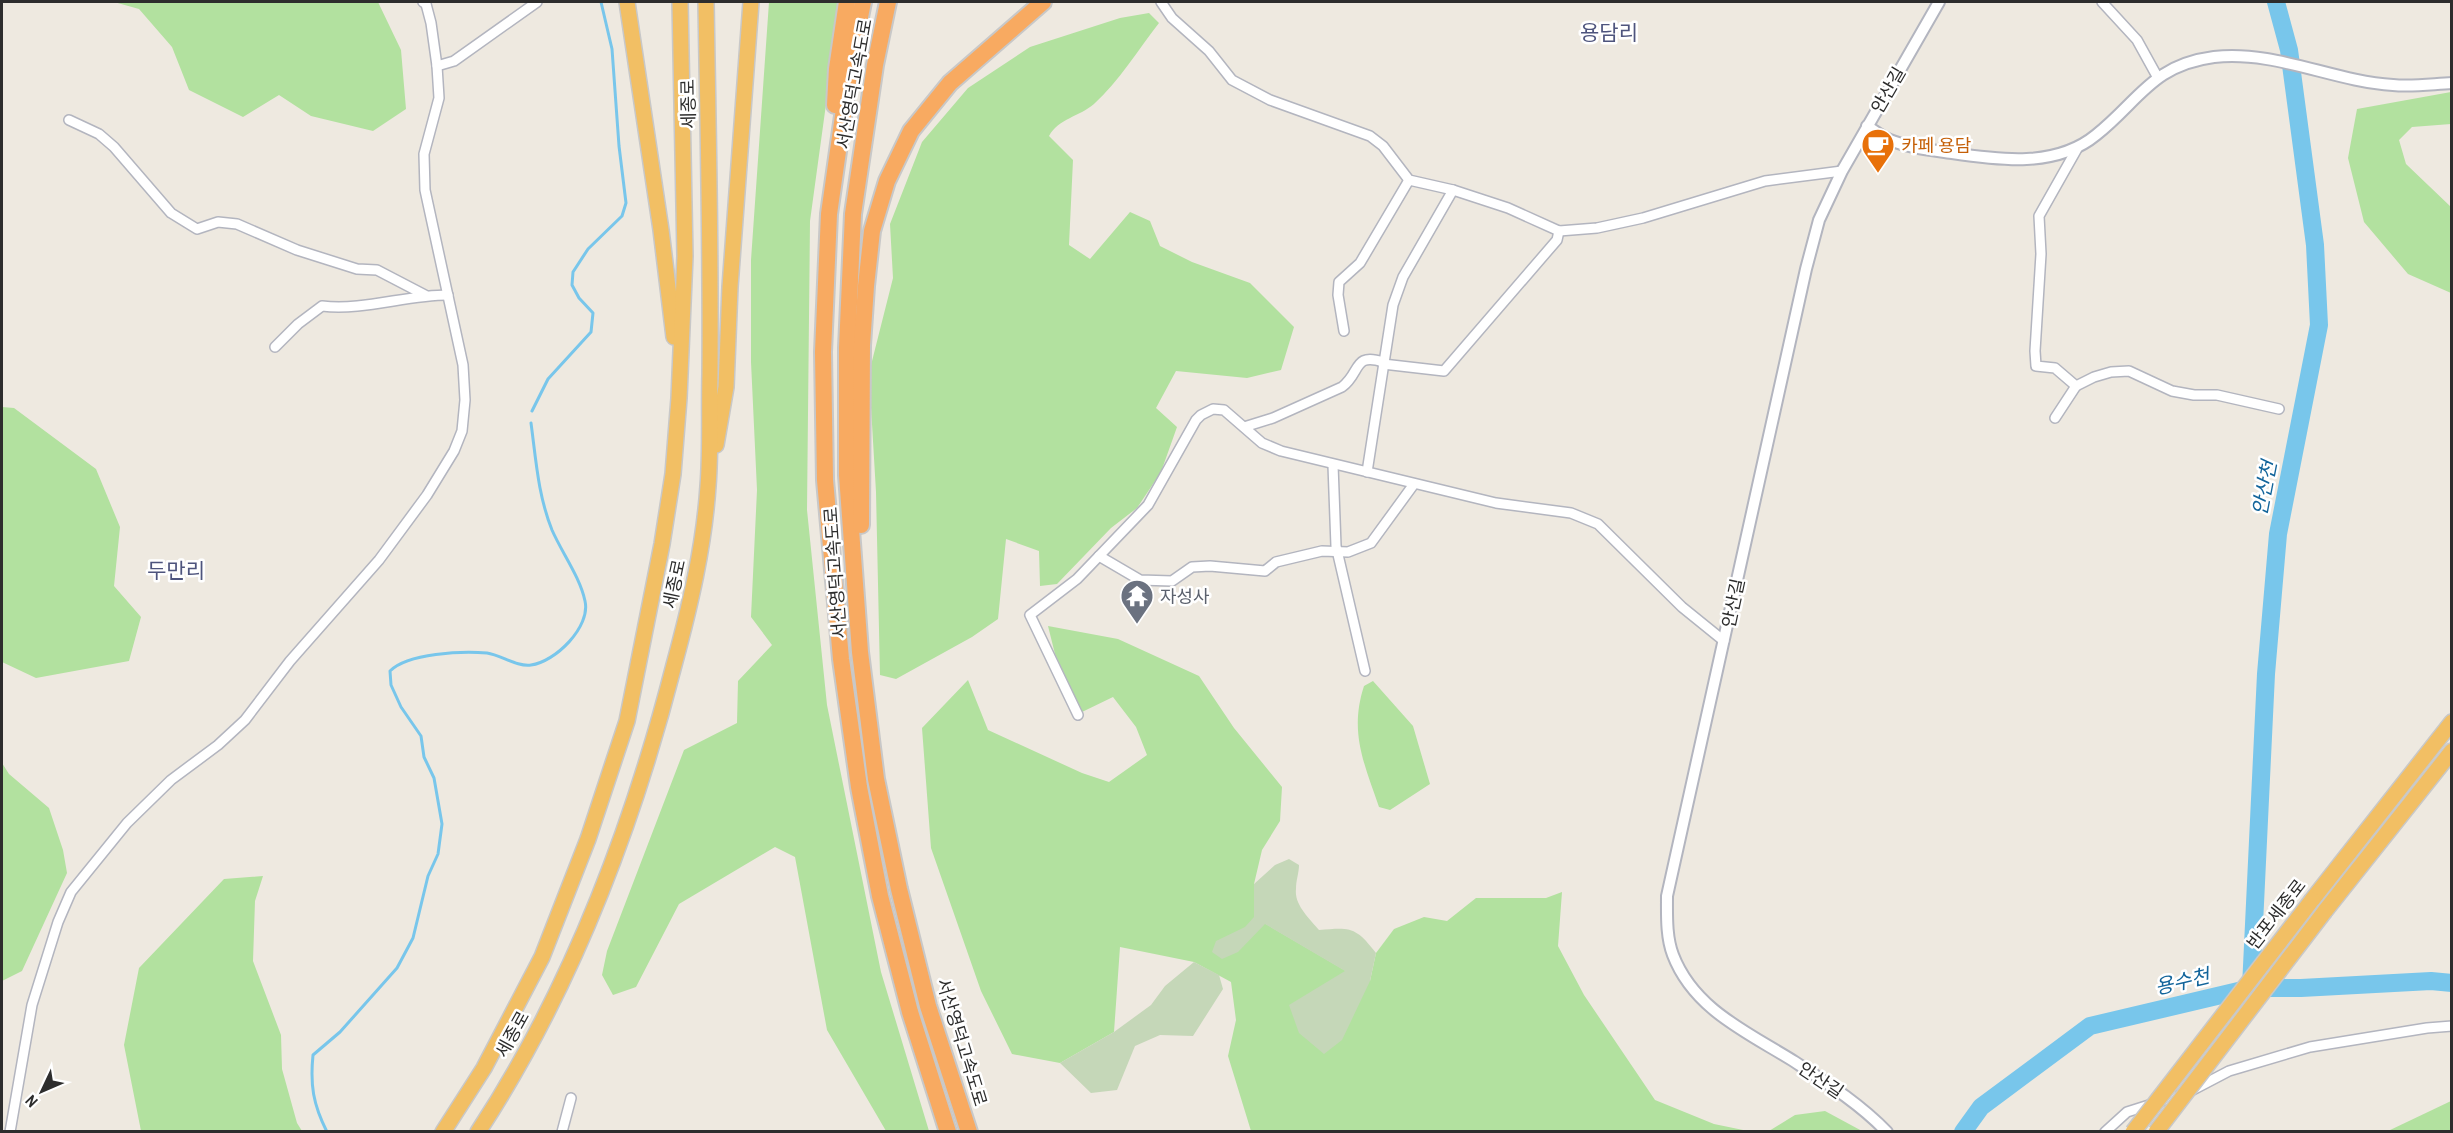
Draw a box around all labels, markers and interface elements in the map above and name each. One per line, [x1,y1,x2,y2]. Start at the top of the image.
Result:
street label: 서산영덕고속도로 [830,17,878,151]
district label: 용담리 [1580,18,1638,47]
street label: 안산길 [1865,62,1911,118]
street label: 세종로 [675,79,701,129]
cafe icon: 카페 용담 [1860,127,1896,174]
place label: 카페 용담 [1901,133,1971,158]
water label: 안산천 [2245,456,2283,518]
street label: 서산영덕고속도로 [818,506,852,640]
district label: 두만리 [147,556,205,585]
street label: 세종로 [657,557,691,611]
street label: 안산길 [1716,576,1750,630]
temple icon: 자성사 [1119,578,1155,625]
place label: 자성사 [1160,584,1210,609]
street label: 반포세종로 [2241,874,2311,954]
water label: 용수천 [2152,961,2214,1000]
street label: 서산영덕고속도로 [931,975,993,1109]
street label: 세종로 [489,1006,535,1062]
street label: 안산길 [1793,1056,1849,1104]
north arrow [12,1061,72,1121]
text: N [20,1090,42,1112]

